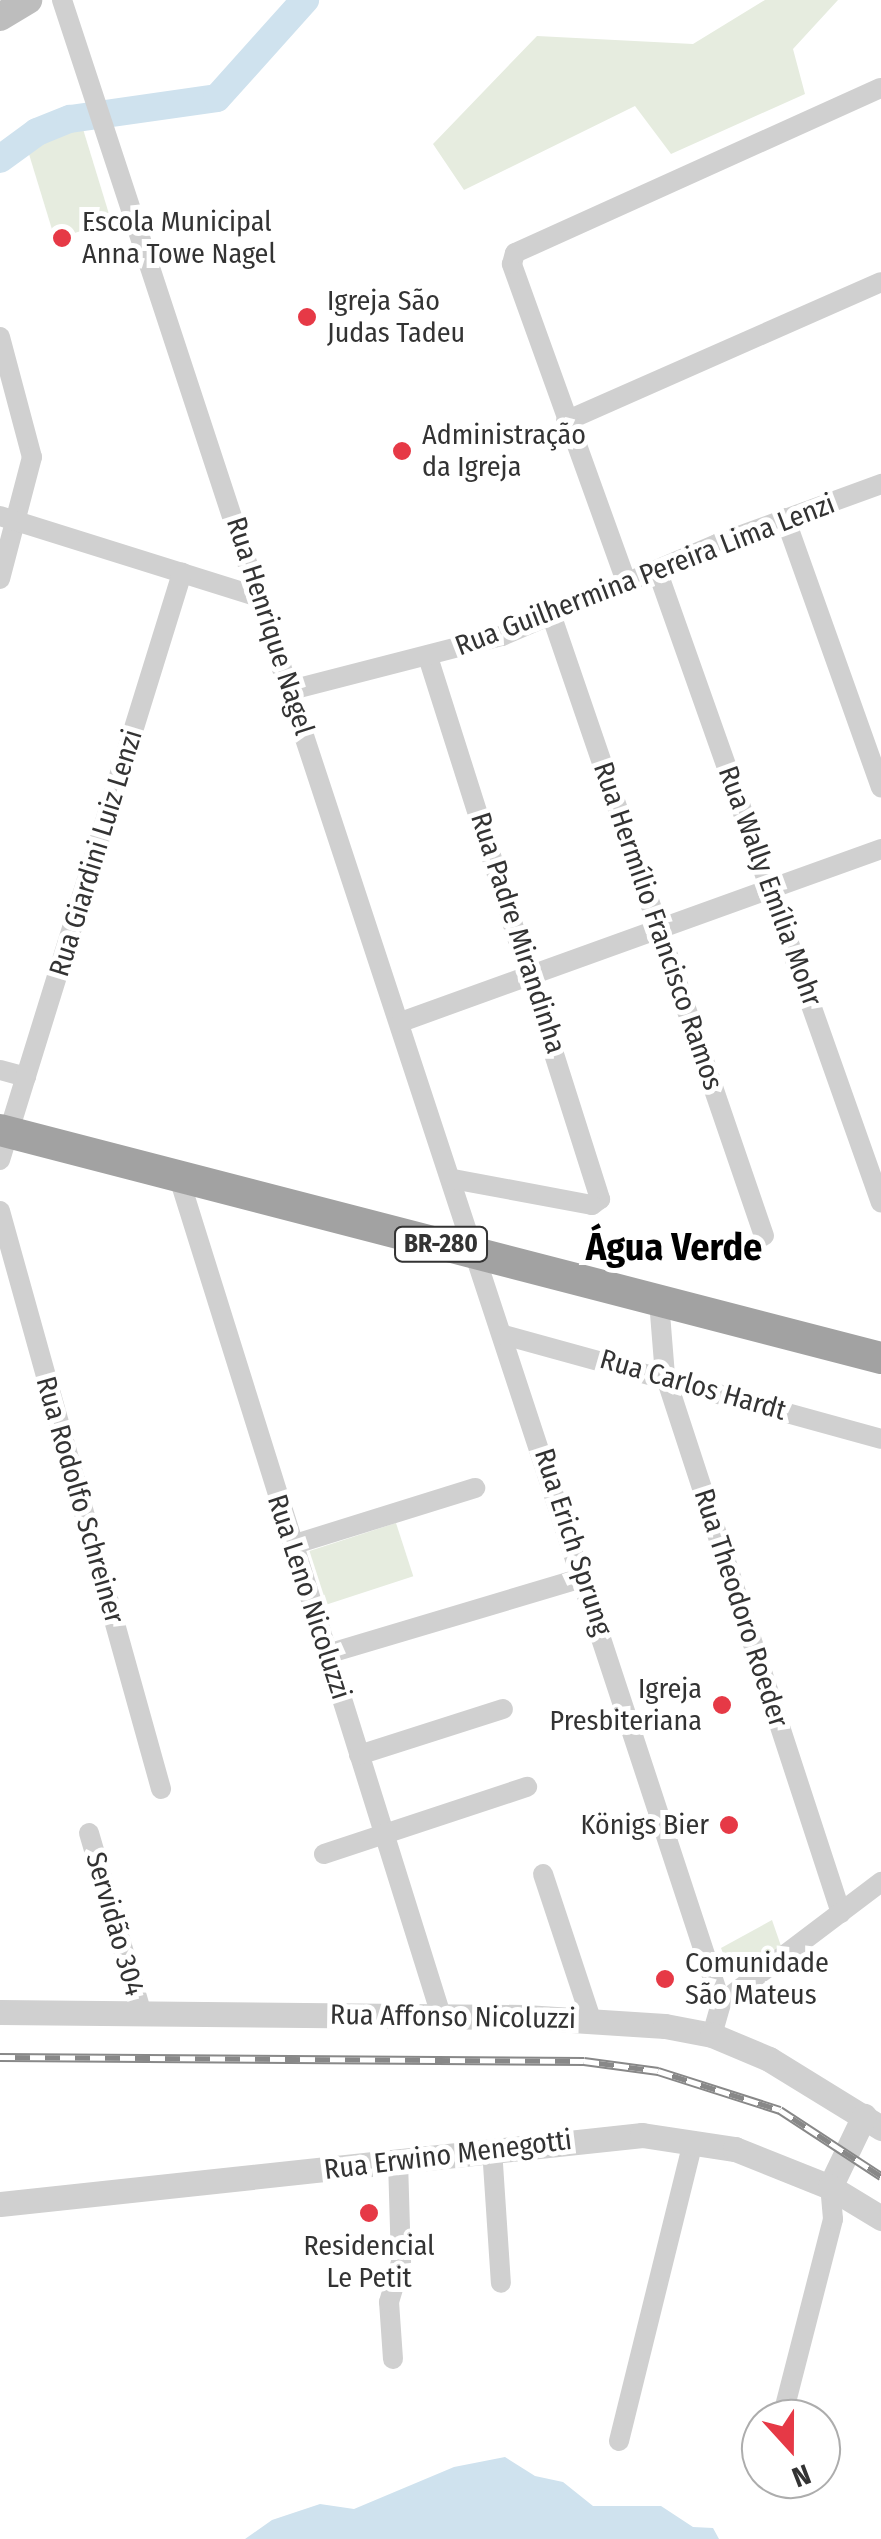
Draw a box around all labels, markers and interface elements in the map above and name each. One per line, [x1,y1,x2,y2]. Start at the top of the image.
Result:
place label: Escola Municipal Anna Towe Nagel [82,205,276,271]
marker: Escola Municipal Anna Towe Nagel [51,227,73,249]
place label: Igreja São Judas Tadeu [327,284,465,350]
marker: Igreja São Judas Tadeu [296,306,318,328]
place label: Administração da Igreja [422,418,586,484]
marker: Administração da Igreja [391,440,413,462]
street label: Rua Guilhermina Pereira Lima Lenzi [450,487,840,663]
street label: Rua Henrique Nagel [219,513,321,739]
street label: Rua Giardini Luiz Lenzi [42,726,150,980]
street label: Rua Hermílio Francisco Ramos [586,758,730,1094]
street label: Rua Wally Emília Mohr [711,761,829,1011]
street label: Rua Padre Mirandinha [463,808,573,1058]
road number: BR-280 [394,1224,488,1264]
district label: Água Verde [586,1225,762,1271]
street label: Rua Carlos Hardt [596,1342,790,1428]
street label: Rua Rodolfo Schreiner [29,1373,131,1627]
street label: Rua Erich Sprung [527,1444,619,1640]
street label: Rua Theodoro Roeder [687,1485,795,1731]
street label: Rua Leno Nicoluzzi [260,1490,358,1704]
place label: Igreja Presbiteriana [550,1672,702,1738]
marker: Igreja Presbiteriana [711,1694,733,1716]
place label: Königs Bier [581,1808,709,1842]
marker: Königs Bier [718,1814,740,1836]
street label: Servidão 304 [78,1848,152,2000]
place label: Comunidade São Mateus [685,1946,829,2012]
marker: Comunidade São Mateus [654,1968,676,1990]
street label: Rua Affonso Nicoluzzi [330,1998,576,2036]
street label: Rua Erwino Menegotti [322,2123,574,2187]
marker: Residencial Le Petit [358,2202,380,2224]
place label: Residencial Le Petit [303,2229,435,2295]
north arrow [741,2399,841,2499]
text: N [787,2457,815,2494]

